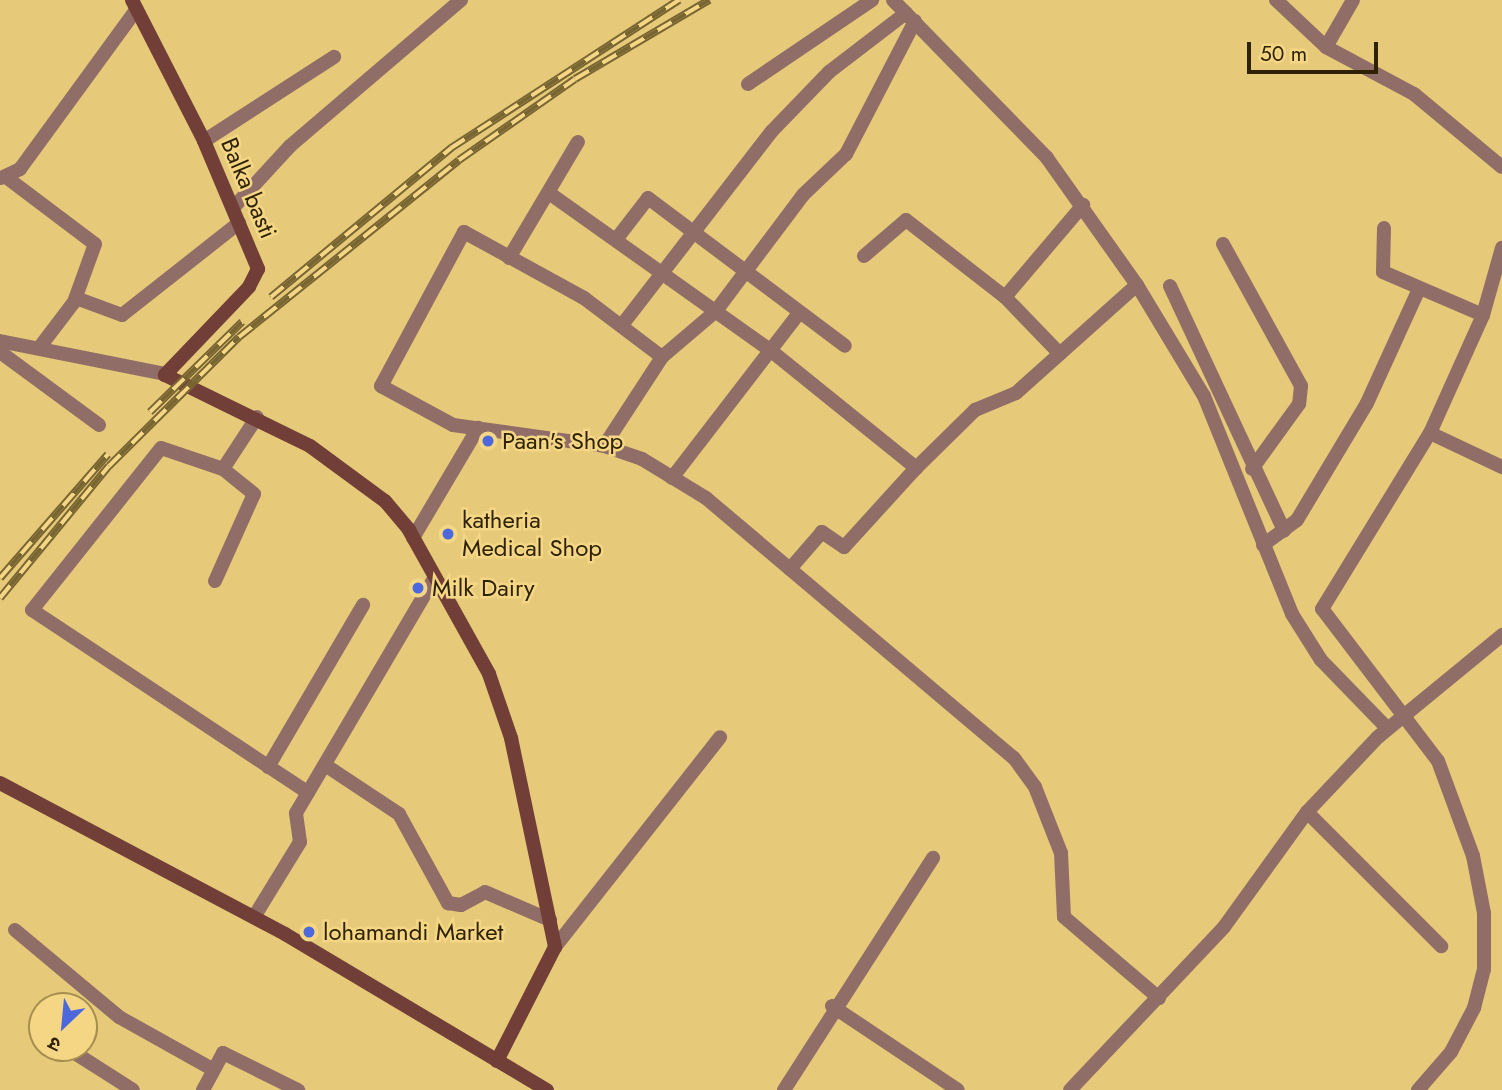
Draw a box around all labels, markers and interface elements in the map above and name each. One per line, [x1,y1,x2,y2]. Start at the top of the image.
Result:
scale bar [1250,28,1381,72]
text: 50 m [1260,39,1307,69]
street label: Balka basti [215,133,283,243]
place label: Paan's Shop [502,427,623,455]
marker: Paan's Shop [480,433,496,449]
place label: katheria Medical Shop [462,506,602,562]
marker: katheria Medical Shop [440,526,456,542]
place label: Milk Dairy [432,574,535,602]
marker: Milk Dairy [410,580,426,596]
place label: lohamandi Market [323,918,503,946]
marker: lohamandi Market [301,924,317,940]
north arrow [28,992,98,1062]
text: उ [44,1030,65,1059]

